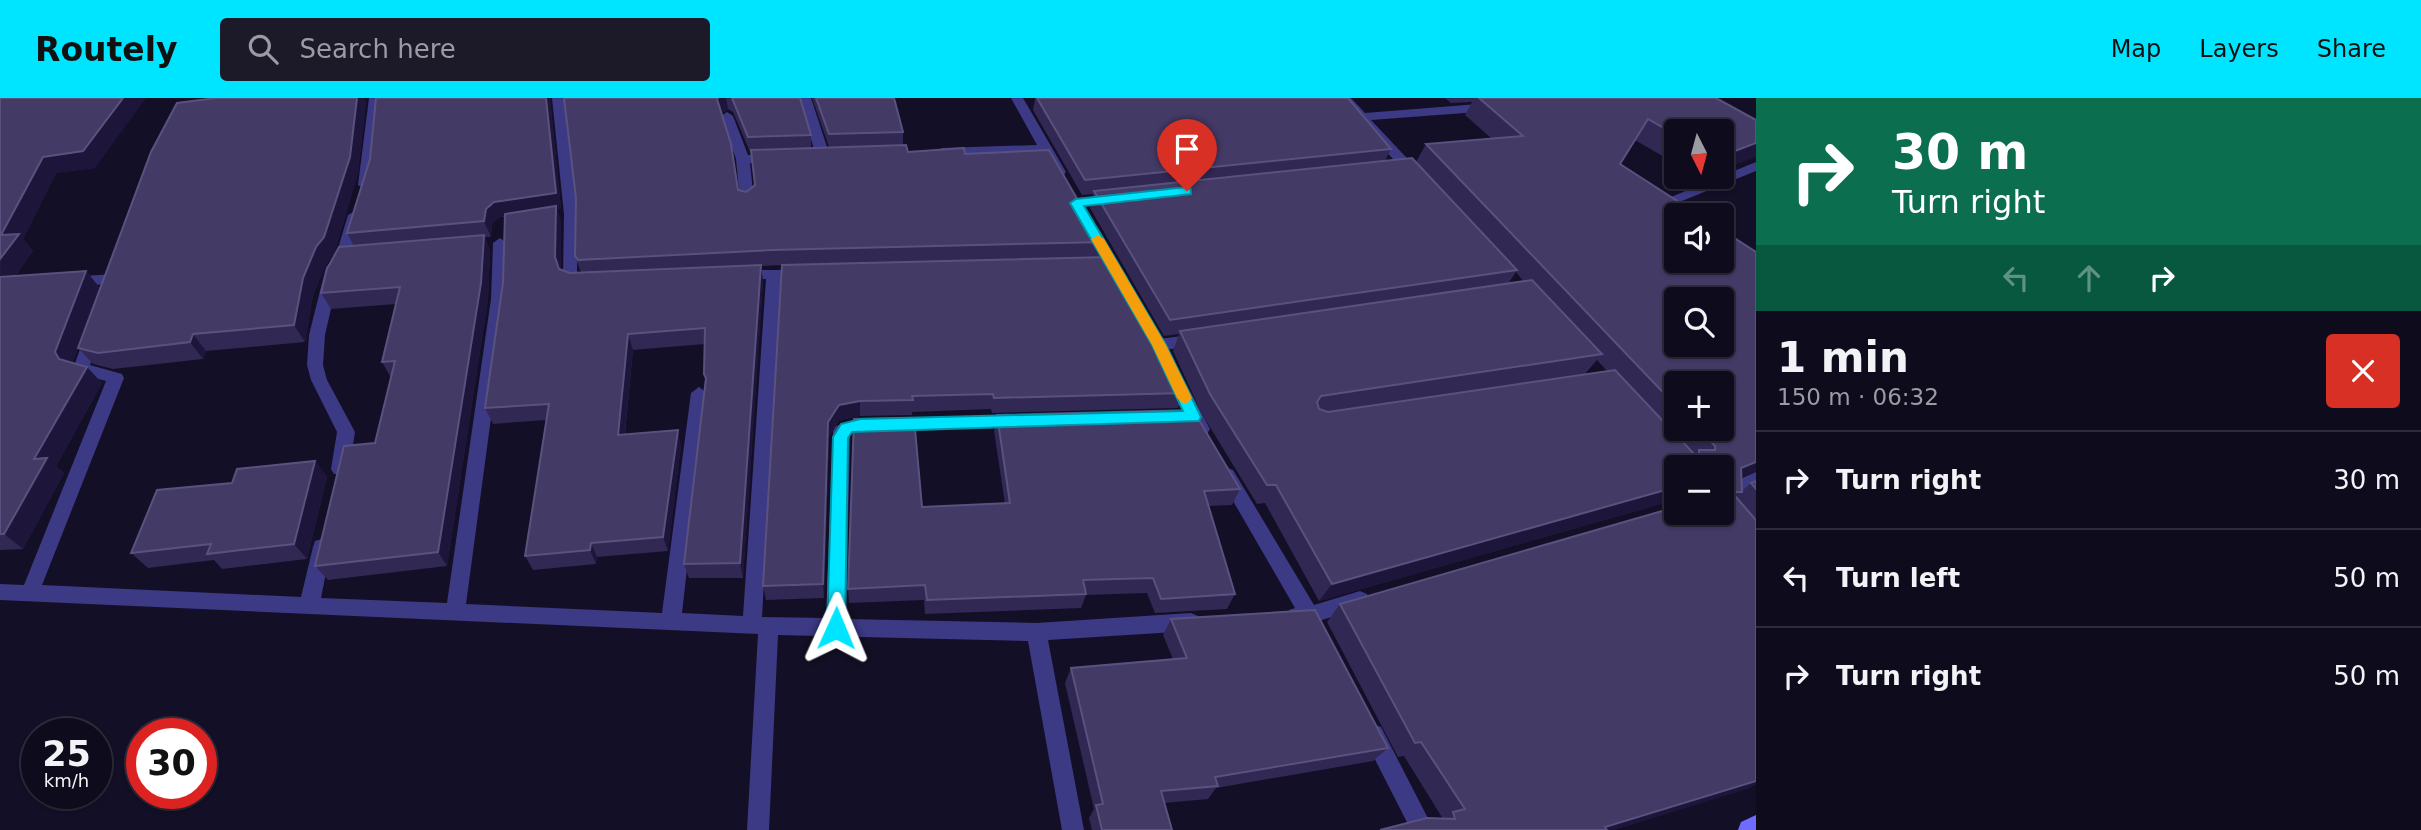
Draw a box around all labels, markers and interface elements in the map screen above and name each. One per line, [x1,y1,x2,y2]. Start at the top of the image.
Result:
search box [220,18,710,81]
text: Routely [35,30,178,69]
icon: search [244,30,282,68]
text: Search here [300,34,456,64]
text: Map [2111,35,2161,63]
text: Layers [2199,35,2279,63]
text: Share [2317,35,2386,63]
pin [1157,119,1217,191]
north arrow [1664,119,1734,189]
map controls [1664,119,1734,525]
text: 30 m [1892,124,2028,181]
icon: right [1777,126,1868,217]
icon: arrive [1168,130,1206,168]
text: Turn right [1892,183,2045,221]
button: sound [1664,203,1734,273]
icon: left [1997,259,2035,297]
icon: ahead [2070,259,2108,297]
icon: right [2143,259,2181,297]
button: search [1664,287,1734,357]
text: 1 min [1777,333,1909,382]
button: close [2326,334,2400,408]
button: + [1664,371,1734,441]
text: 150 m · 06:32 [1777,384,1939,410]
button: − [1664,455,1734,525]
icon: right [1777,461,1815,499]
text: Turn right [1836,465,1981,495]
text: 30 m [2333,465,2400,495]
icon: left [1777,559,1815,597]
text: Turn left [1836,563,1960,593]
text: 50 m [2333,563,2400,593]
position arrow [799,591,873,665]
icon: right [1777,657,1815,695]
text: Turn right [1836,661,1981,691]
text: 50 m [2333,661,2400,691]
speed limit sign: 30 [126,718,217,809]
text: 25 [42,734,91,774]
text: km/h [44,770,89,791]

